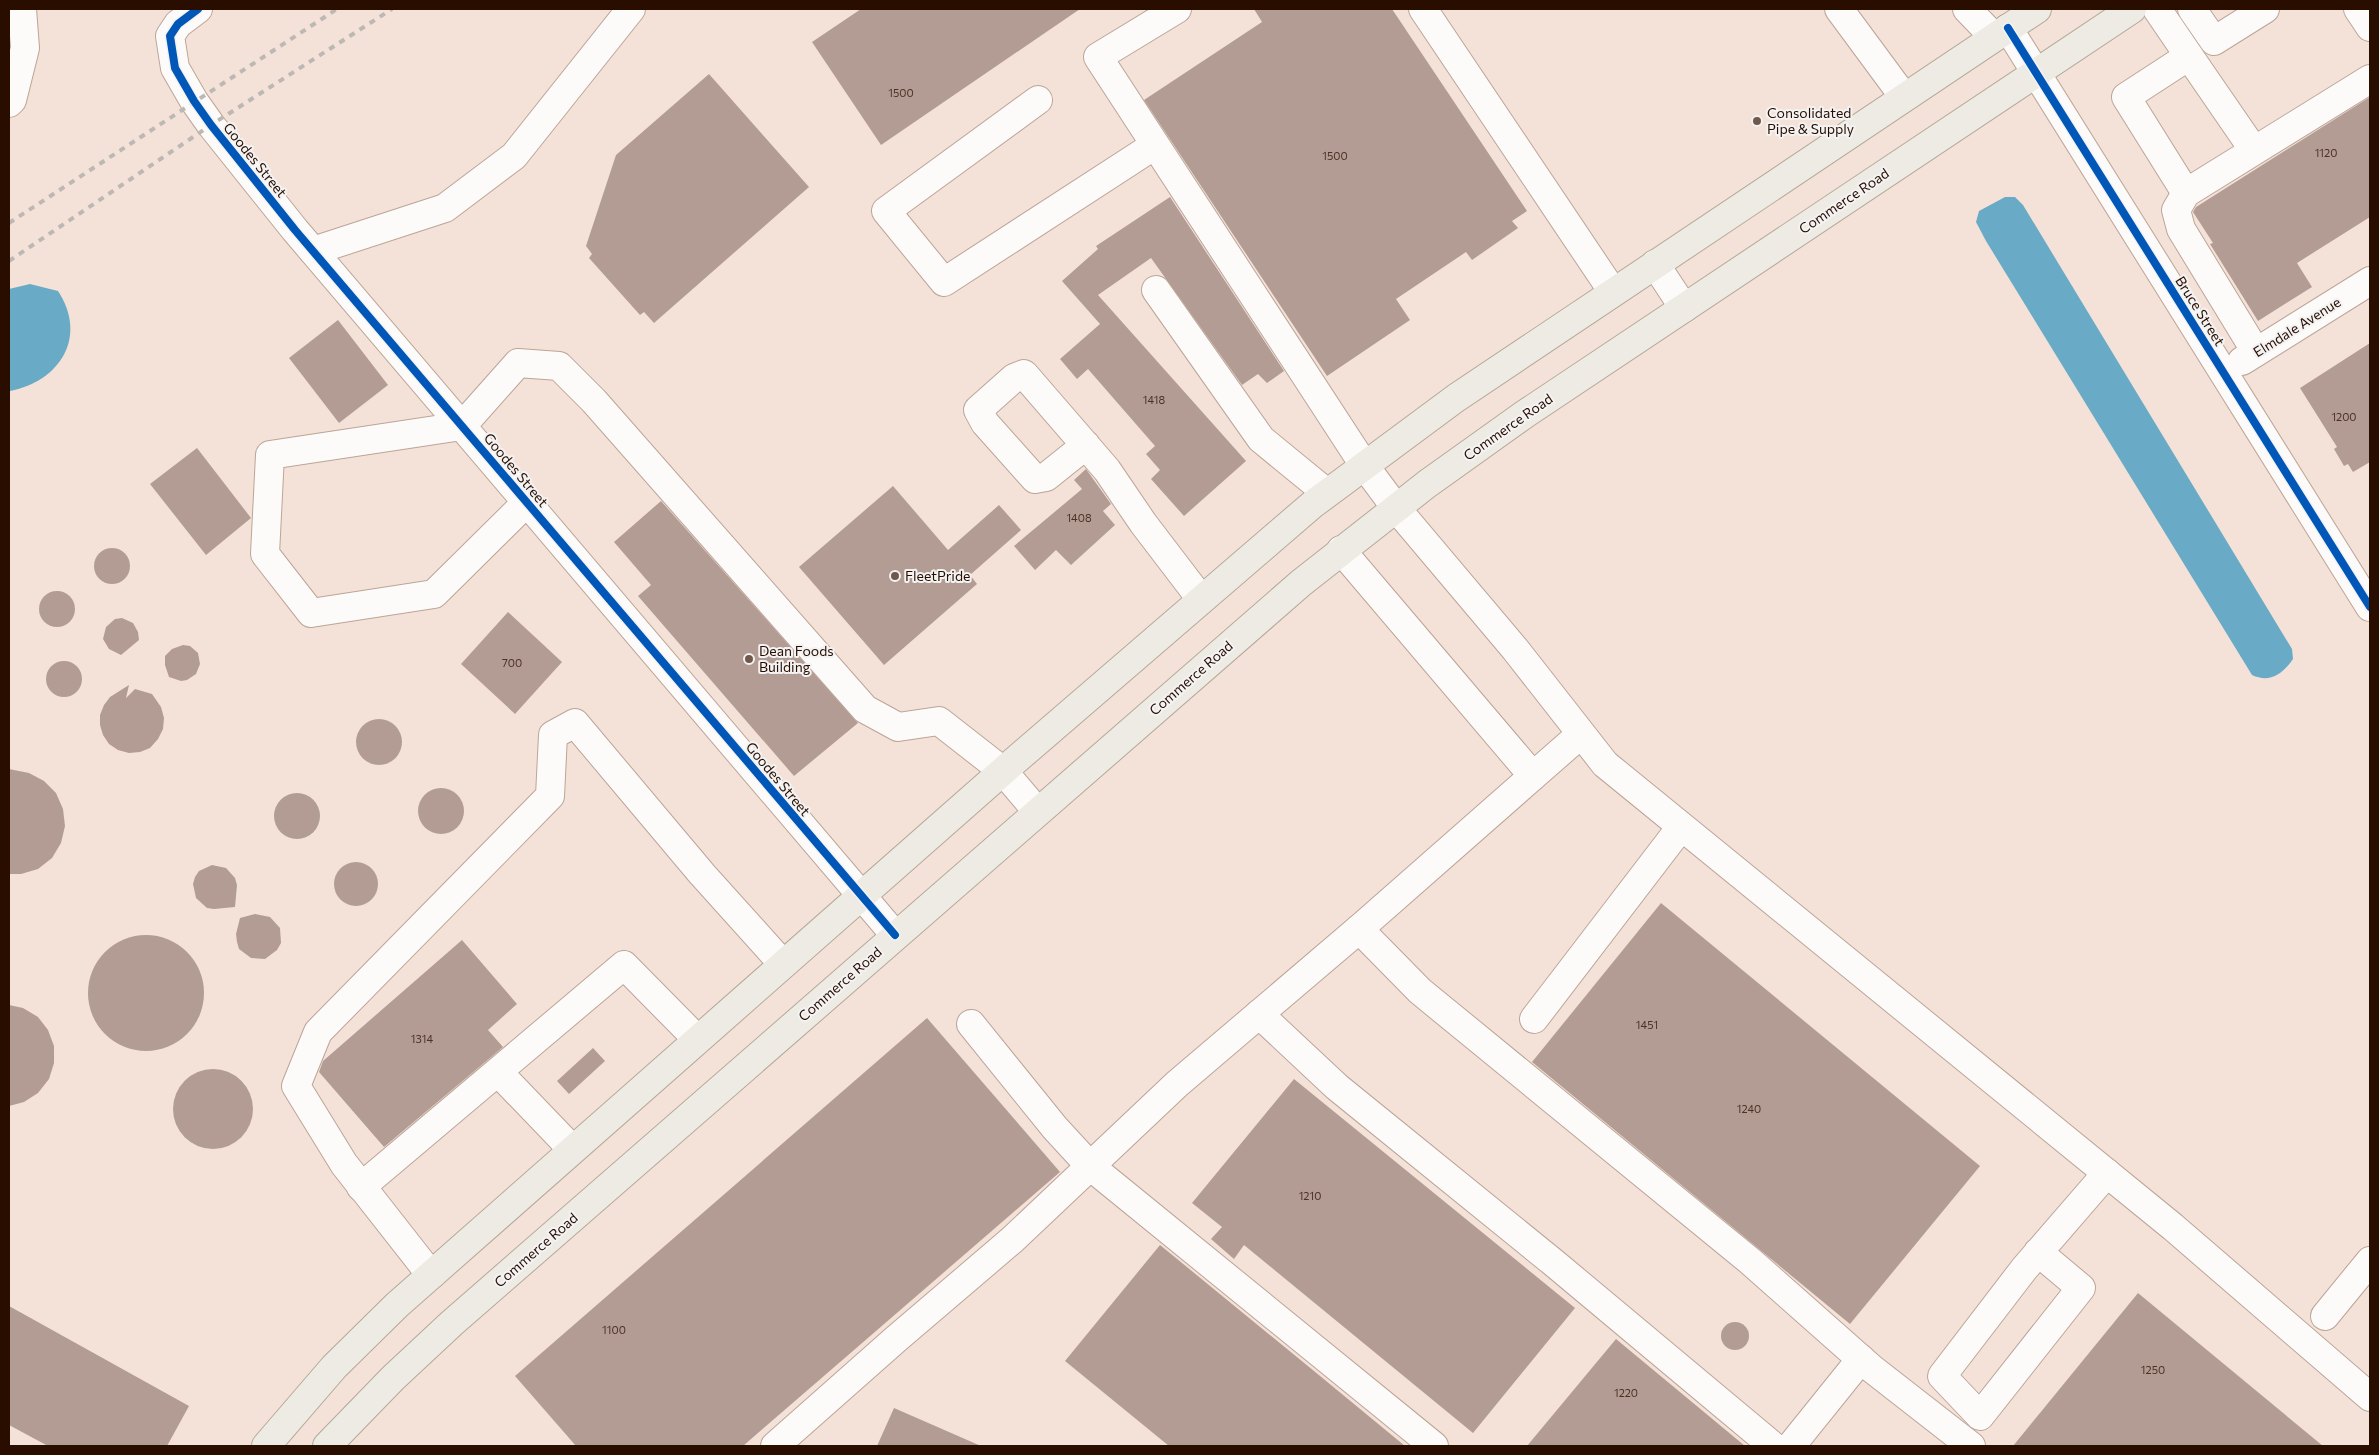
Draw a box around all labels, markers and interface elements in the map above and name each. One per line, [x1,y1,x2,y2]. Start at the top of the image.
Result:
house number: 1500 [888,86,914,99]
place label: Consolidated Pipe & Supply [1767,104,1854,137]
marker: Consolidated Pipe & Supply [1751,115,1763,127]
street label: Goodes Street [220,119,291,201]
house number: 1120 [2315,146,2337,159]
house number: 1500 [1322,149,1348,162]
street label: Commerce Road [1796,164,1892,237]
street label: Bruce Street [2172,273,2229,349]
street label: Elmdale Avenue [2250,293,2344,360]
street label: Commerce Road [1460,390,1556,464]
house number: 1418 [1143,393,1165,406]
house number: 1200 [2331,410,2357,423]
street label: Goodes Street [481,429,552,510]
house number: 1408 [1066,511,1092,524]
place label: FleetPride [905,567,970,584]
marker: FleetPride [889,570,901,582]
street label: Commerce Road [1146,637,1236,718]
place label: Dean Foods Building [759,642,834,675]
marker: Dean Foods Building [743,653,755,665]
house number: 700 [502,656,522,669]
street label: Goodes Street [743,738,814,819]
street label: Commerce Road [795,943,885,1024]
house number: 1451 [1636,1018,1658,1031]
house number: 1314 [411,1032,434,1045]
house number: 1240 [1737,1102,1761,1115]
house number: 1210 [1299,1189,1321,1202]
street label: Commerce Road [491,1209,581,1290]
house number: 1100 [602,1323,626,1336]
house number: 1250 [2141,1363,2165,1376]
house number: 1220 [1614,1386,1638,1399]

